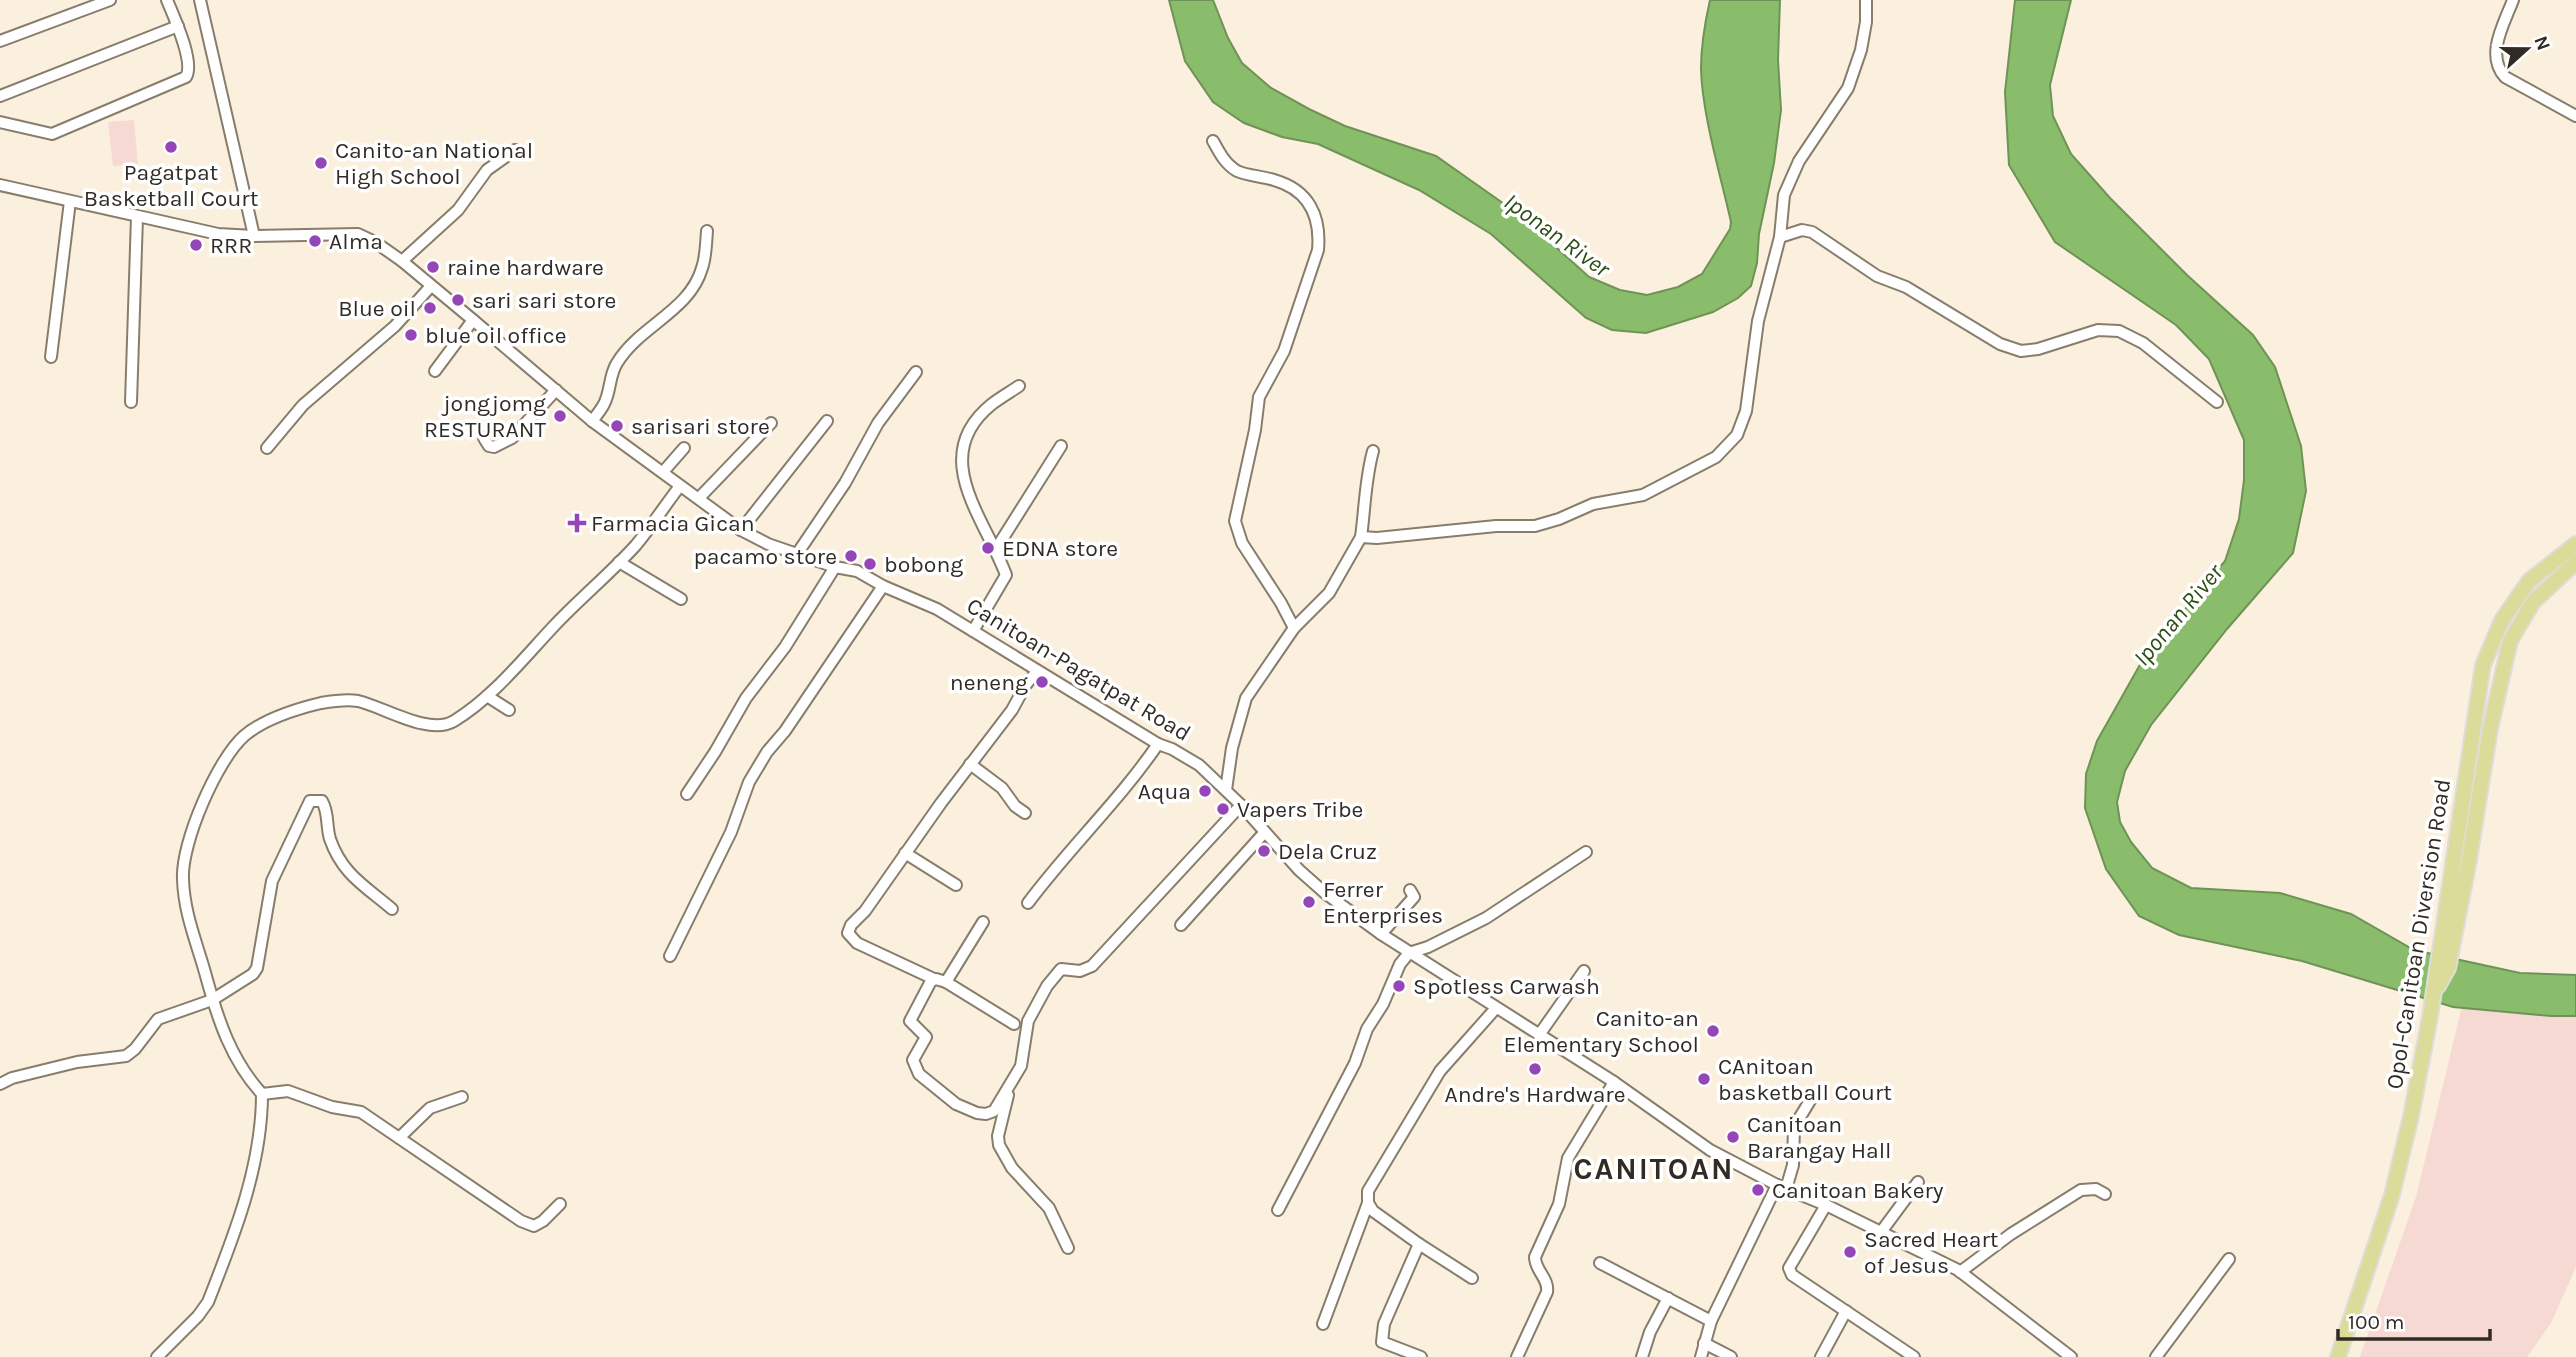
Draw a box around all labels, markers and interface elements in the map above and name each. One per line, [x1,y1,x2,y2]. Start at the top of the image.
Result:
north arrow [2492,14,2562,84]
text: N [2529,33,2555,54]
place label: Canito-an National High School [335,137,533,190]
marker: Pagatpat Basketball Court [163,139,179,155]
marker: Canito-an National High School [313,155,329,171]
place label: Pagatpat Basketball Court [84,159,259,212]
water label: Iponan River [1499,187,1616,283]
place label: Alma [329,228,383,255]
place label: RRR [210,232,252,259]
marker: Alma [307,233,323,249]
marker: RRR [188,237,204,253]
place label: raine hardware [447,254,604,281]
marker: raine hardware [425,259,441,275]
place label: sari sari store [472,287,616,314]
marker: sari sari store [450,292,466,308]
place label: Blue oil [338,295,416,322]
marker: Blue oil [422,300,438,316]
place label: blue oil office [425,322,566,349]
marker: blue oil office [403,327,419,343]
place label: jongjomg RESTURANT [424,390,546,443]
marker: jongjomg RESTURANT [552,408,568,424]
place label: sarisari store [631,413,770,440]
marker: sarisari store [609,418,625,434]
place label: Farmacia Gican [591,510,755,537]
marker: Farmacia Gican [569,515,585,531]
place label: EDNA store [1002,535,1118,562]
marker: EDNA store [980,540,996,556]
place label: pacamo store [693,543,837,570]
marker: pacamo store [843,548,859,564]
place label: bobong [884,551,963,578]
marker: bobong [862,556,878,572]
water label: Iponan River [2127,558,2229,671]
street label: Canitoan-Pagatpat Road [962,592,1195,747]
place label: neneng [950,669,1028,696]
marker: neneng [1034,674,1050,690]
street label: Opol-Canitoan Diversion Road [2381,777,2456,1091]
place label: Aqua [1138,778,1191,805]
marker: Aqua [1197,783,1213,799]
place label: Vapers Tribe [1237,796,1363,823]
marker: Vapers Tribe [1215,801,1231,817]
place label: Dela Cruz [1278,838,1377,865]
marker: Dela Cruz [1256,843,1272,859]
place label: Ferrer Enterprises [1323,876,1443,929]
marker: Ferrer Enterprises [1301,894,1317,910]
place label: Spotless Carwash [1413,973,1600,1000]
marker: Spotless Carwash [1391,978,1407,994]
place label: Canito-an Elementary School [1504,1005,1699,1058]
marker: Canito-an Elementary School [1705,1023,1721,1039]
place label: CAnitoan basketball Court [1718,1053,1892,1106]
marker: Andre's Hardware [1527,1061,1543,1077]
marker: CAnitoan basketball Court [1696,1071,1712,1087]
place label: Andre's Hardware [1445,1081,1625,1108]
place label: Canitoan Barangay Hall [1747,1111,1892,1164]
marker: Canitoan Barangay Hall [1725,1129,1741,1145]
district label: CANITOAN [1573,1151,1735,1187]
place label: Canitoan Bakery [1772,1177,1944,1204]
marker: Canitoan Bakery [1750,1182,1766,1198]
place label: Sacred Heart of Jesus [1864,1226,1999,1279]
marker: Sacred Heart of Jesus [1842,1244,1858,1260]
scale bar [2338,1298,2490,1342]
text: 100 m [2348,1310,2405,1334]

